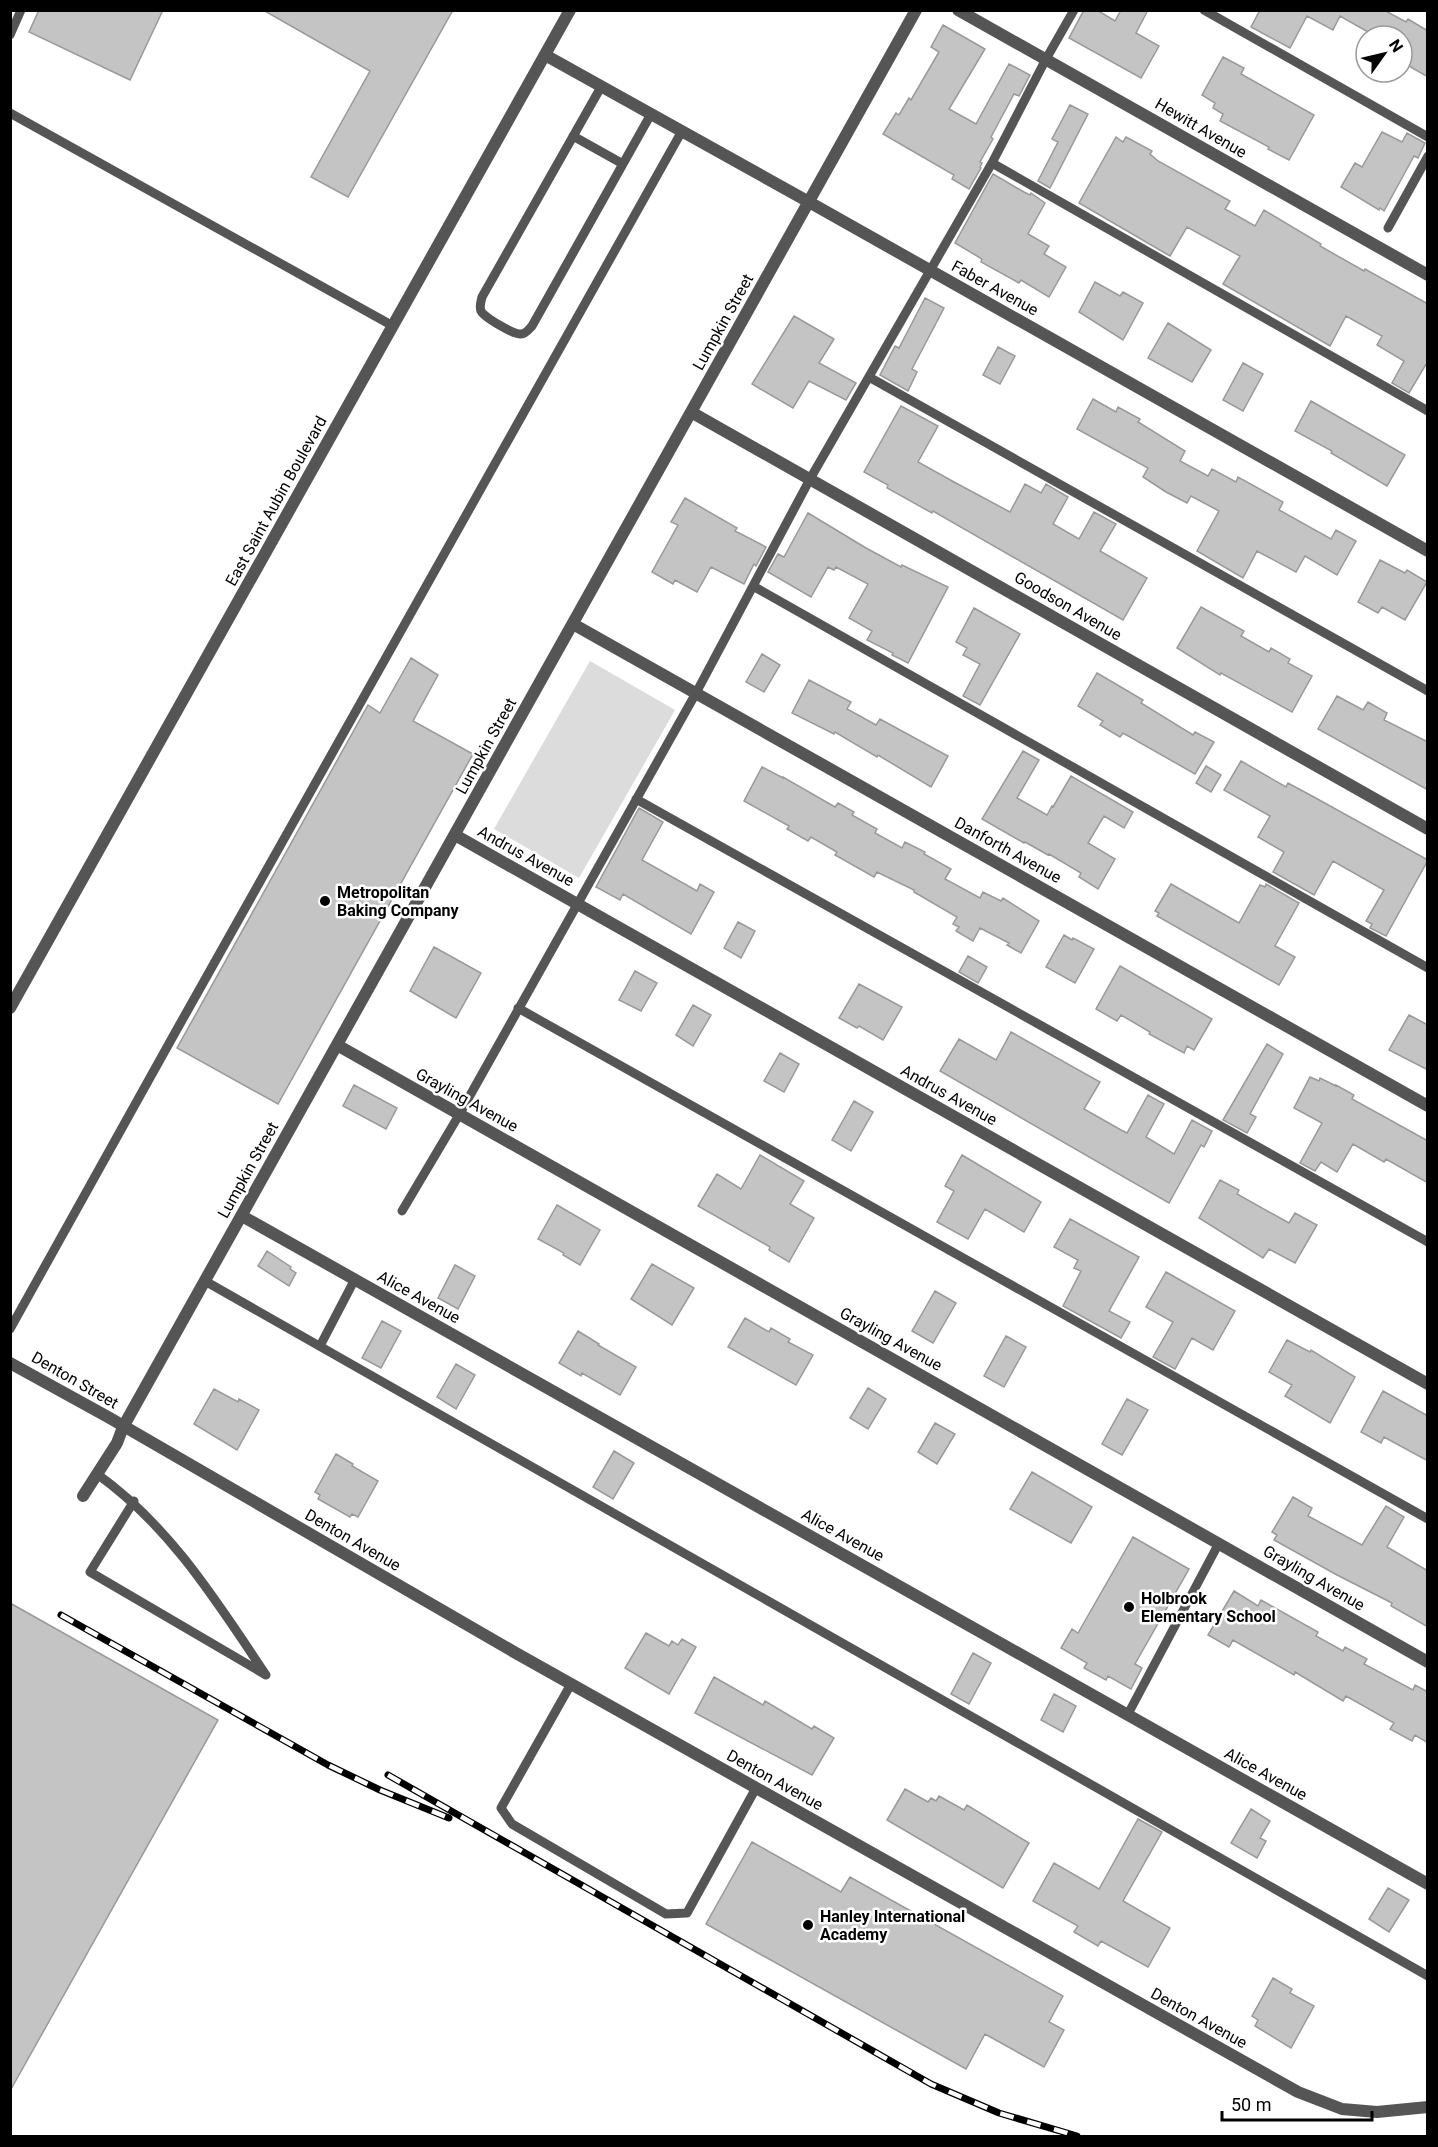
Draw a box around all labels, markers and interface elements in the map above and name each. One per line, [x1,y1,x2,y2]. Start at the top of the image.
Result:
north arrow [1354,24,1414,84]
text: N [1385,36,1407,56]
street label: Hewitt Avenue [1152,94,1250,162]
street label: Faber Avenue [948,256,1042,320]
street label: Lumpkin Street [689,271,757,373]
street label: East Saint Aubin Boulevard [221,413,331,589]
street label: Goodson Avenue [1011,568,1125,644]
street label: Lumpkin Street [452,695,520,797]
street label: Danforth Avenue [951,813,1065,887]
street label: Andrus Avenue [475,822,577,890]
place label: Metropolitan Baking Company [337,883,460,920]
marker: Metropolitan Baking Company [318,894,332,908]
street label: Andrus Avenue [898,1061,1000,1129]
street label: Grayling Avenue [413,1064,521,1136]
street label: Lumpkin Street [214,1119,282,1221]
street label: Alice Avenue [374,1267,464,1327]
street label: Grayling Avenue [837,1303,945,1375]
street label: Denton Street [28,1348,122,1412]
street label: Denton Avenue [302,1505,404,1575]
street label: Alice Avenue [798,1505,888,1565]
street label: Grayling Avenue [1260,1541,1368,1615]
place label: Holbrook Elementary School [1141,1589,1276,1626]
marker: Holbrook Elementary School [1122,1600,1136,1614]
street label: Alice Avenue [1221,1744,1311,1804]
street label: Denton Avenue [724,1746,826,1814]
place label: Hanley International Academy [820,1907,965,1944]
marker: Hanley International Academy [801,1918,815,1932]
street label: Denton Avenue [1148,1984,1250,2052]
scale bar [1222,2084,1372,2122]
text: 50 m [1231,2094,1271,2115]

